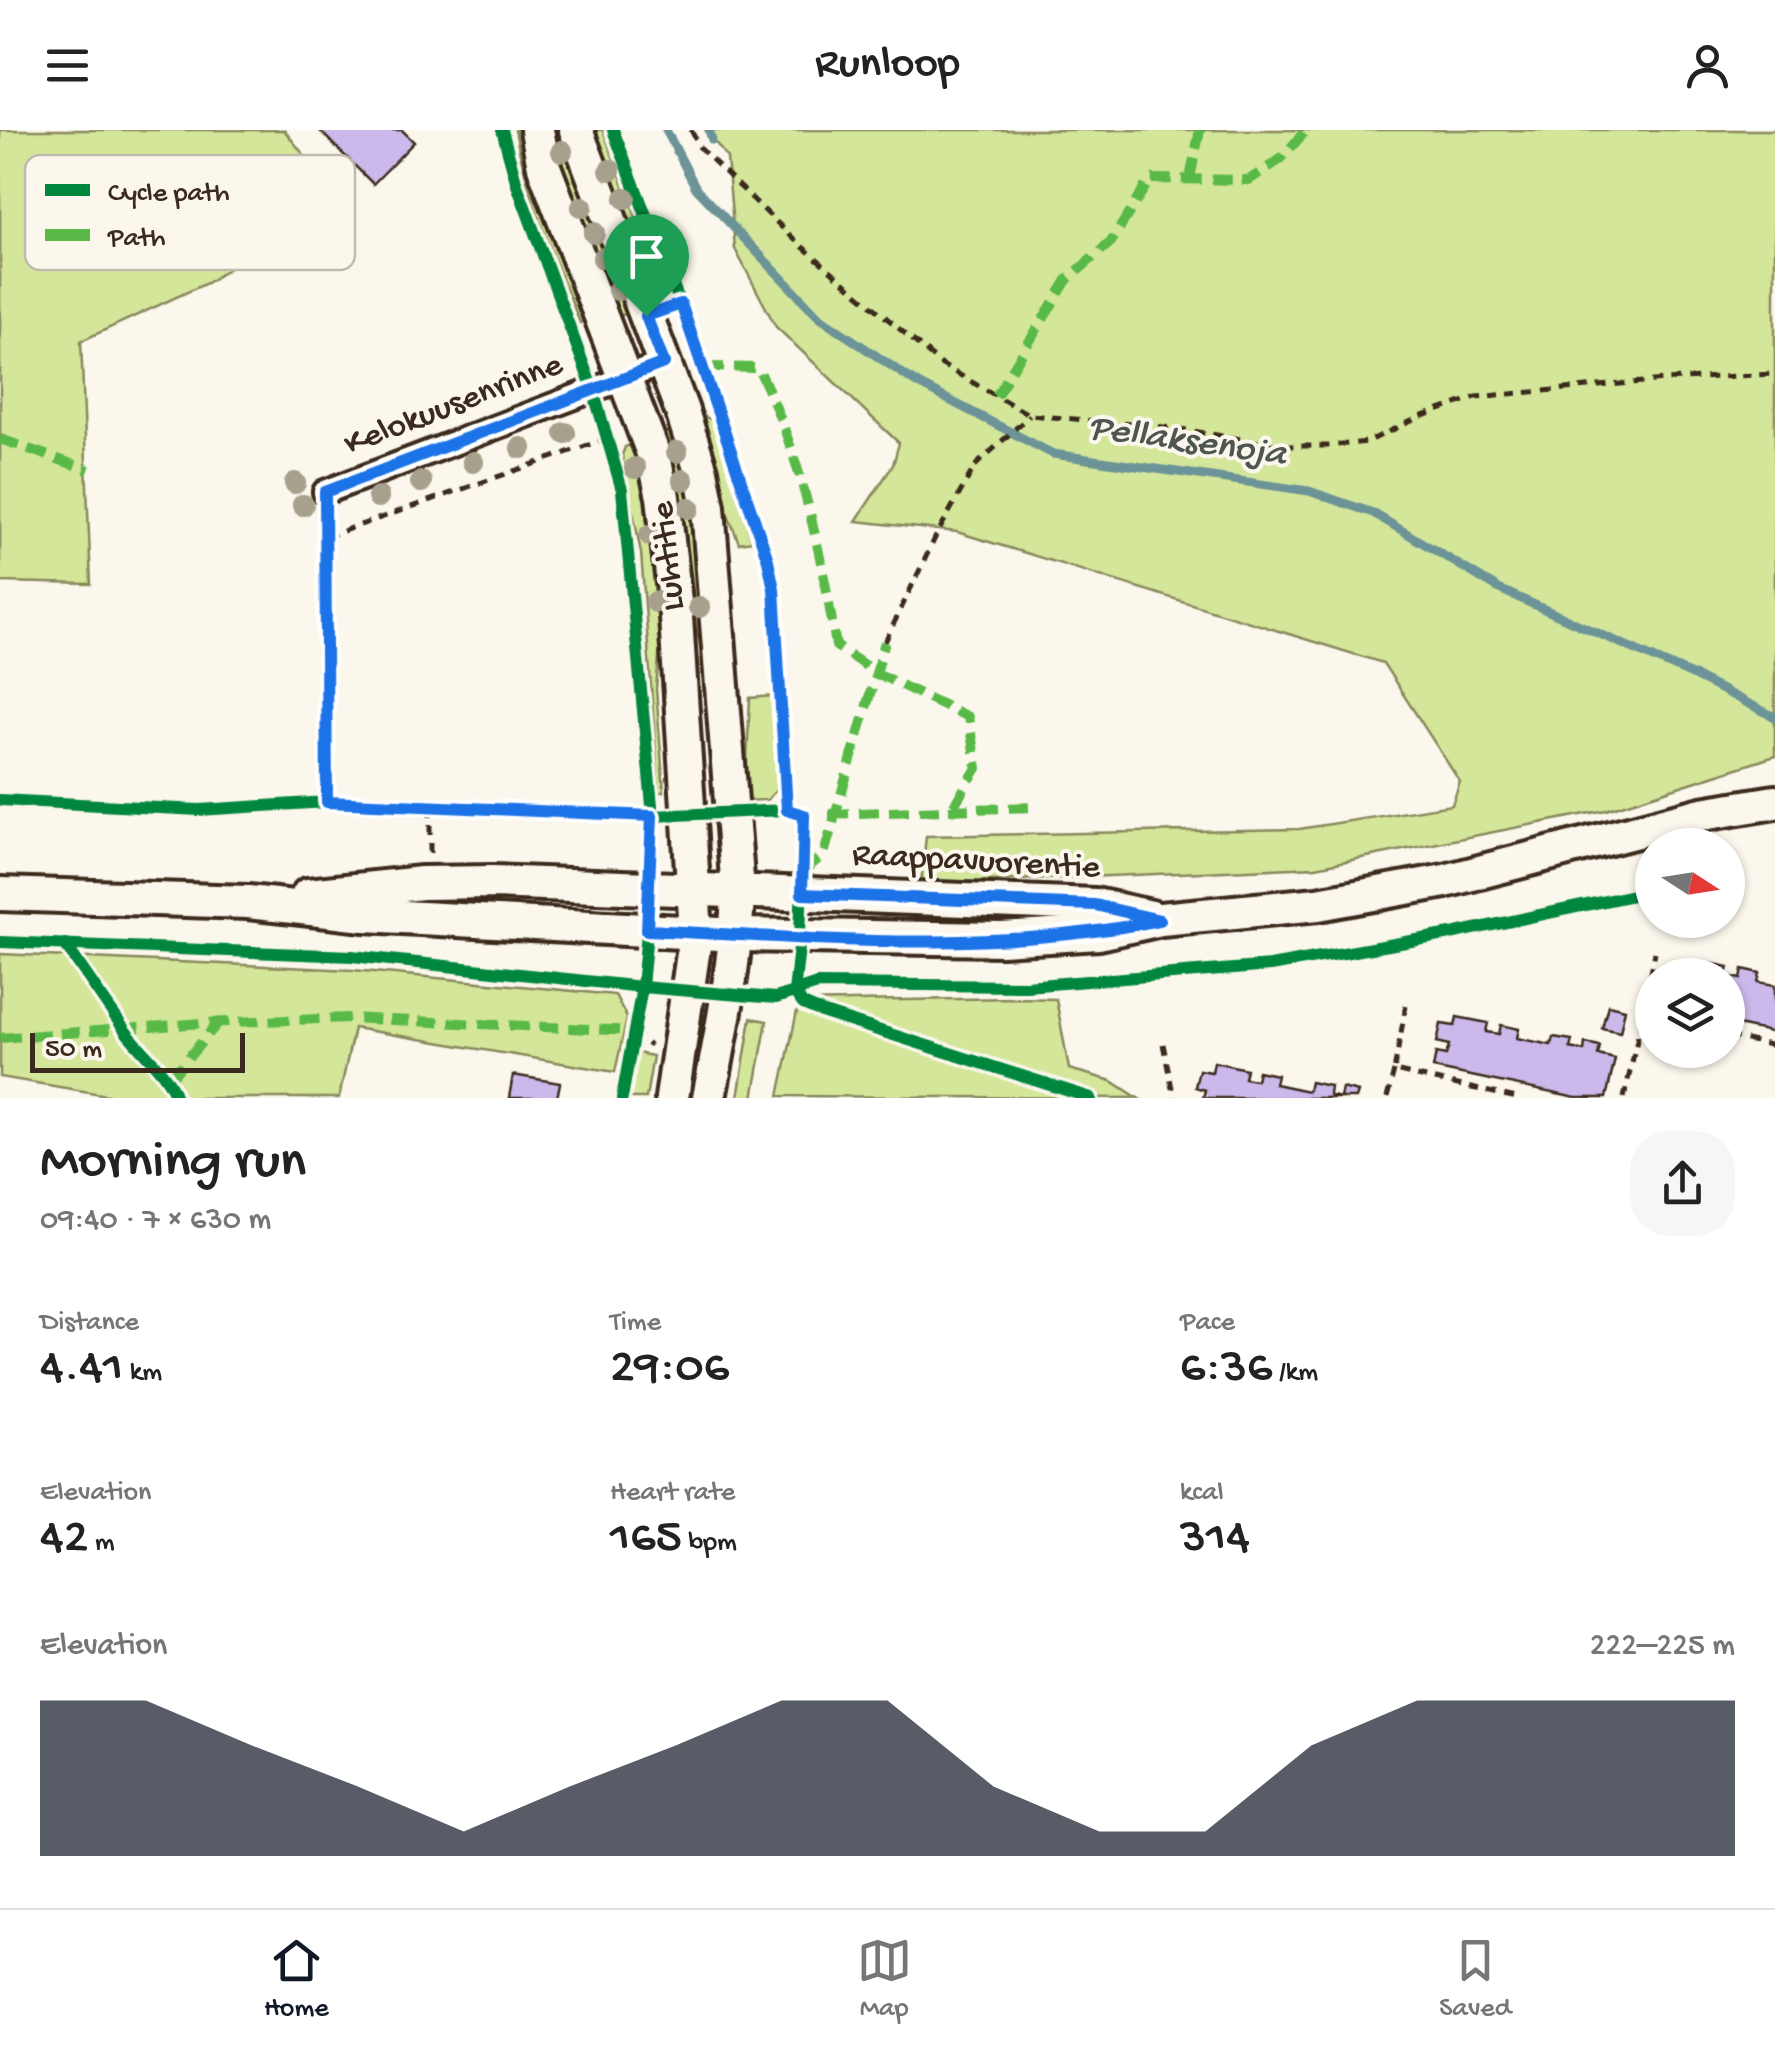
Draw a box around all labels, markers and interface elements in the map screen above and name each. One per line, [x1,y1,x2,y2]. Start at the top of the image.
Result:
icon: menu [40,38,95,93]
icon: person [1680,38,1735,93]
text: Runloop [815,39,960,92]
legend [25,155,355,270]
text: Cycle path [108,178,230,211]
pin [604,214,689,317]
text: Path [107,223,165,256]
icon: arrive [619,229,674,284]
street label: Kelokuusenrinne [339,345,570,466]
water label: Pellaksenoja [1085,407,1290,479]
street label: Luhtitie [644,498,696,613]
north arrow [1635,828,1745,938]
map controls [1635,828,1745,1068]
street label: Raappavuorentie [851,836,1102,890]
button: layers [1635,958,1745,1068]
scale bar [30,1028,245,1073]
text: 50 m [45,1034,102,1067]
button: share [1630,1131,1735,1236]
text: Morning run [40,1132,306,1196]
text: 09:40 · 7 × 630 m [40,1202,271,1240]
text: Distance [40,1307,139,1340]
text: Time [610,1307,661,1340]
text: Pace [1180,1307,1235,1340]
text: 4.41 [40,1340,123,1399]
text: 29:06 [610,1340,729,1399]
text: 6:36 [1180,1340,1272,1399]
text: km [123,1357,162,1390]
text: /km [1272,1357,1318,1390]
text: Elevation [40,1477,151,1510]
text: Heart rate [610,1477,735,1510]
text: kcal [1180,1477,1224,1510]
text: 42 [40,1510,88,1569]
text: 165 [610,1510,682,1569]
text: 314 [1180,1510,1250,1569]
text: m [88,1527,115,1560]
text: bpm [682,1527,737,1560]
text: Elevation [40,1628,167,1666]
text: 222–225 m [1590,1628,1735,1666]
tab: Home [264,1933,329,2026]
tab: Map [857,1933,912,2026]
tab: Saved [1439,1933,1511,2026]

